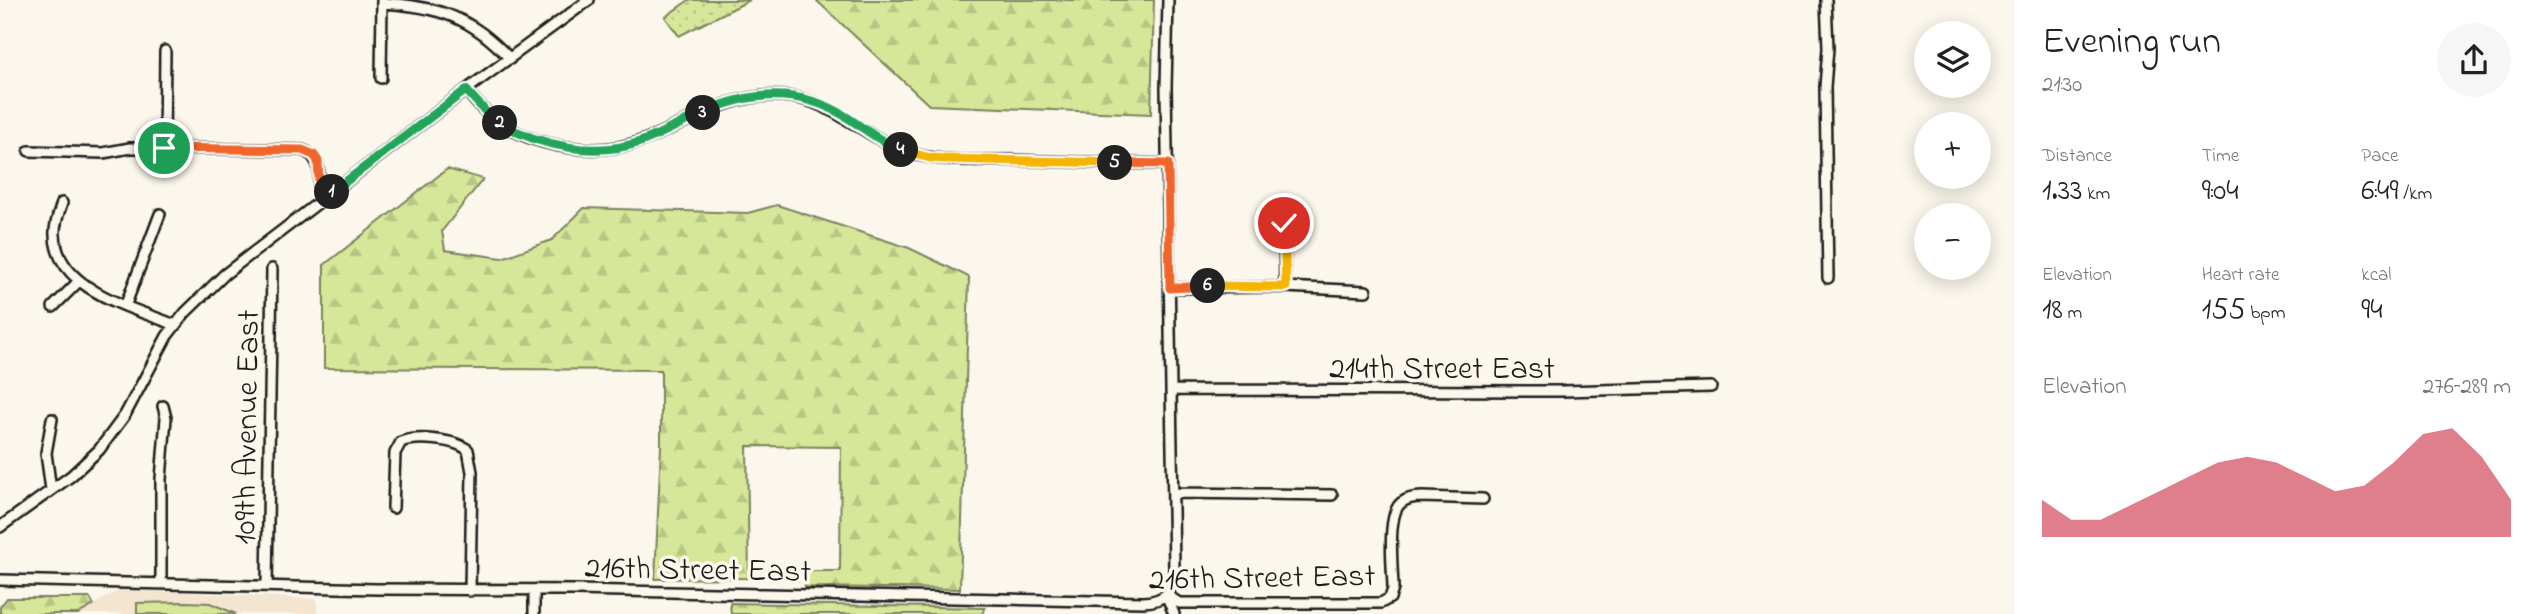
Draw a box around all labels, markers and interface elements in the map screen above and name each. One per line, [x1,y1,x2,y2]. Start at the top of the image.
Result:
text: Evening run [2042,15,2221,71]
map controls [1914,21,1991,280]
button: layers [1914,21,1991,98]
button: share [2437,23,2511,97]
text: 21:30 [2042,69,2082,102]
pin: 3 [686,96,720,130]
text: 3 [699,99,706,126]
pin: 2 [482,106,518,140]
text: 2 [495,109,504,136]
button: + [1914,112,1991,189]
pin [134,118,194,178]
icon: arrive [145,129,183,167]
pin: 4 [884,132,918,168]
text: 4 [897,136,904,163]
text: Distance [2042,143,2112,170]
text: Time [2202,143,2239,170]
text: Pace [2361,143,2398,170]
pin: 5 [1098,146,1132,180]
text: 5 [1109,149,1120,176]
text: 1.33 [2042,170,2082,214]
text: 9:04 [2202,170,2239,214]
text: 6:49 [2361,170,2398,214]
pin: 1 [314,174,350,210]
text: 1 [328,178,335,205]
text: km [2082,181,2110,208]
text: /km [2398,181,2432,208]
pin [1254,193,1314,253]
button: − [1914,203,1991,280]
icon: check [1265,204,1303,242]
text: Elevation [2042,262,2112,289]
text: Heart rate [2202,262,2280,289]
text: kcal [2361,262,2392,289]
pin: 6 [1190,268,1226,304]
text: 6 [1203,272,1212,299]
text: 18 [2042,289,2063,333]
text: 155 [2202,289,2246,333]
text: 94 [2361,289,2383,333]
text: m [2063,300,2082,327]
text: bpm [2246,300,2285,327]
street label: 109th Avenue East [223,309,274,545]
street label: 214th Street East [1329,347,1555,394]
text: Elevation [2042,371,2127,404]
text: 276–289 m [2423,371,2511,404]
street label: 216th Street East [584,546,812,597]
street label: 216th Street East [1148,554,1376,605]

